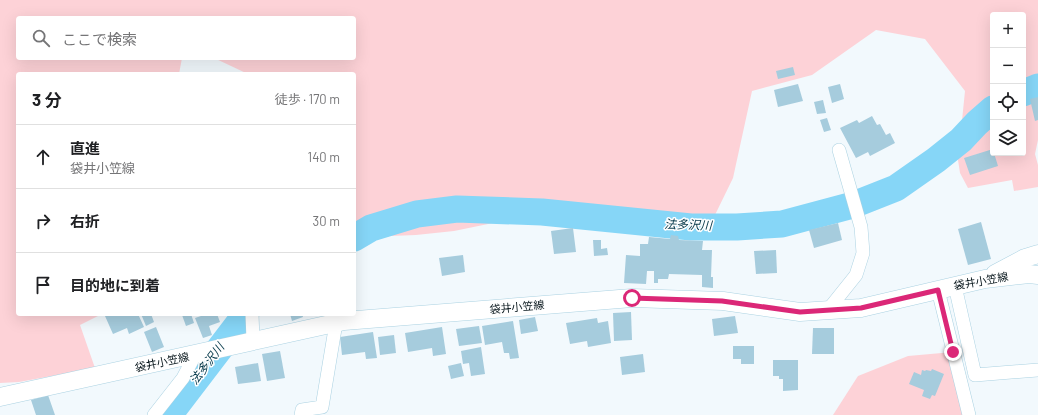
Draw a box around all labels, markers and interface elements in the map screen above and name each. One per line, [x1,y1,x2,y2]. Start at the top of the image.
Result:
map controls [990,12,1026,156]
button: + [990,12,1026,48]
search box [16,16,356,60]
icon: search [30,27,52,49]
text: ここで検索 [62,30,137,48]
button: − [990,48,1026,84]
button: locate [990,84,1026,120]
text: 3 分 [32,89,62,109]
text: 徒歩 · 170 m [275,91,340,107]
button: layers [990,120,1026,156]
text: 直進 [70,139,100,157]
icon: ahead [32,146,54,168]
text: 140 m [308,149,340,165]
text: 袋井小笠線 [70,160,135,176]
icon: right [32,210,54,232]
text: 右折 [70,212,100,230]
text: 30 m [313,213,340,229]
water label: 法多沢川 [664,216,714,232]
street label: 袋井小笠線 [953,269,1009,292]
icon: arrive [32,274,54,296]
text: 目的地に到着 [70,276,160,294]
route start [623,289,641,307]
street label: 袋井小笠線 [489,298,545,315]
water label: 法多沢川 [186,338,227,387]
route end [944,343,962,361]
street label: 袋井小笠線 [134,349,190,374]

